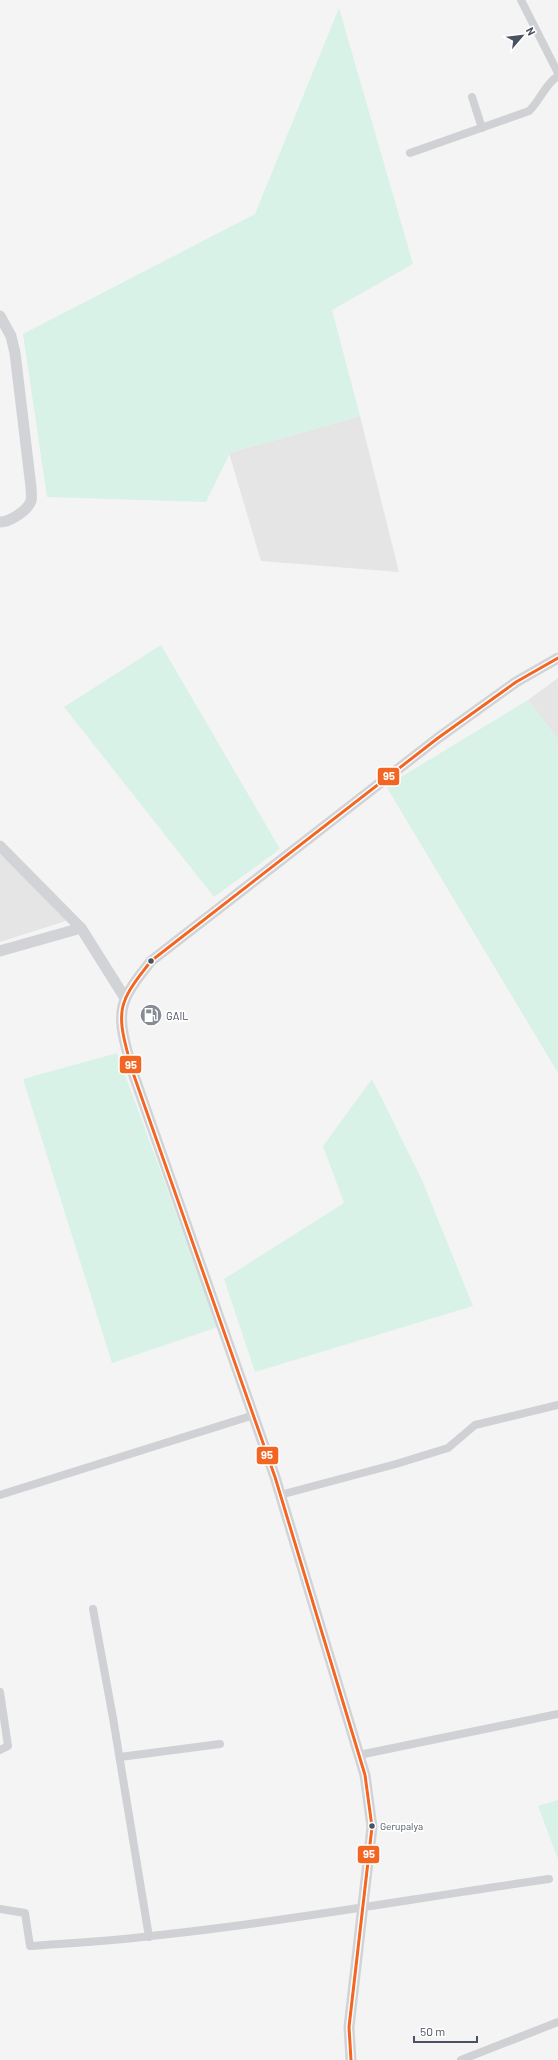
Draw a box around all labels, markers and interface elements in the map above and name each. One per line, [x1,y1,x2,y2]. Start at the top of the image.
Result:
north arrow [502,16,542,56]
text: N [524,25,539,37]
line badge: 95 [377,767,400,786]
text: 95 [383,769,395,782]
unlabelled marker [146,956,156,966]
fuel station icon: GAIL [138,1002,164,1028]
place label: GAIL [166,1009,189,1022]
line badge: 95 [119,1055,142,1074]
text: 95 [125,1058,137,1071]
line badge: 95 [256,1446,279,1465]
text: 95 [261,1448,273,1461]
place label: Gerupalya [380,1820,423,1832]
marker: Gerupalya [367,1821,377,1831]
line badge: 95 [357,1845,380,1864]
text: 95 [363,1847,375,1860]
scale bar [414,2018,477,2044]
text: 50 m [420,2024,445,2038]

